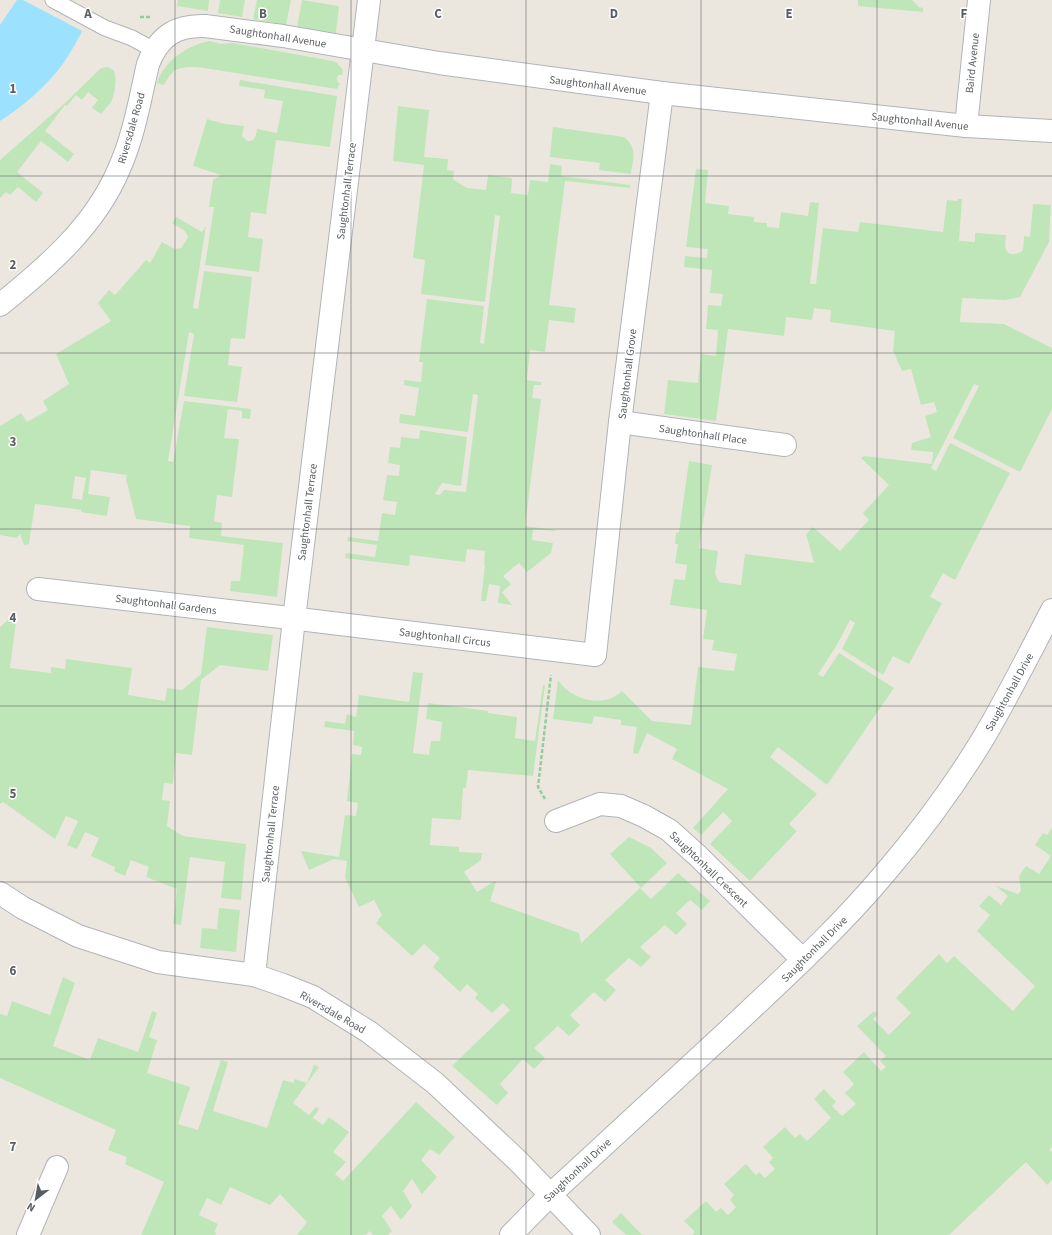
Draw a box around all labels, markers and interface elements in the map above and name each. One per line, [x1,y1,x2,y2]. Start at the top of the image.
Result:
text: A [83,5,92,23]
text: B [259,5,267,23]
text: C [434,5,442,23]
text: D [610,5,618,23]
text: E [785,5,793,23]
text: F [961,5,968,23]
street label: Saughtonhall Avenue [228,21,328,52]
street label: Baird Avenue [962,32,983,94]
street label: Saughtonhall Avenue [549,72,648,99]
text: 1 [10,80,17,98]
street label: Riversdale Road [114,91,149,166]
street label: Saughtonhall Avenue [871,109,970,134]
street label: Saughtonhall Terrace [333,141,360,240]
text: 2 [10,256,17,274]
street label: Saughtonhall Grove [615,328,641,420]
street label: Saughtonhall Place [658,421,748,448]
text: 3 [10,433,17,451]
street label: Saughtonhall Terrace [294,462,321,561]
street label: Saughtonhall Gardens [114,591,218,618]
text: 4 [10,609,17,627]
street label: Saughtonhall Circus [398,624,492,651]
street label: Saughtonhall Drive [982,650,1038,734]
street label: Saughtonhall Terrace [258,784,283,883]
text: 5 [10,785,17,803]
street label: Saughtonhall Crescent [666,828,751,911]
street label: Saughtonhall Drive [778,913,851,986]
text: 6 [10,962,17,980]
street label: Riversdale Road [297,988,368,1037]
street label: Saughtonhall Drive [540,1135,615,1206]
text: 7 [10,1138,17,1156]
north arrow [16,1179,56,1219]
text: N [24,1199,38,1215]

